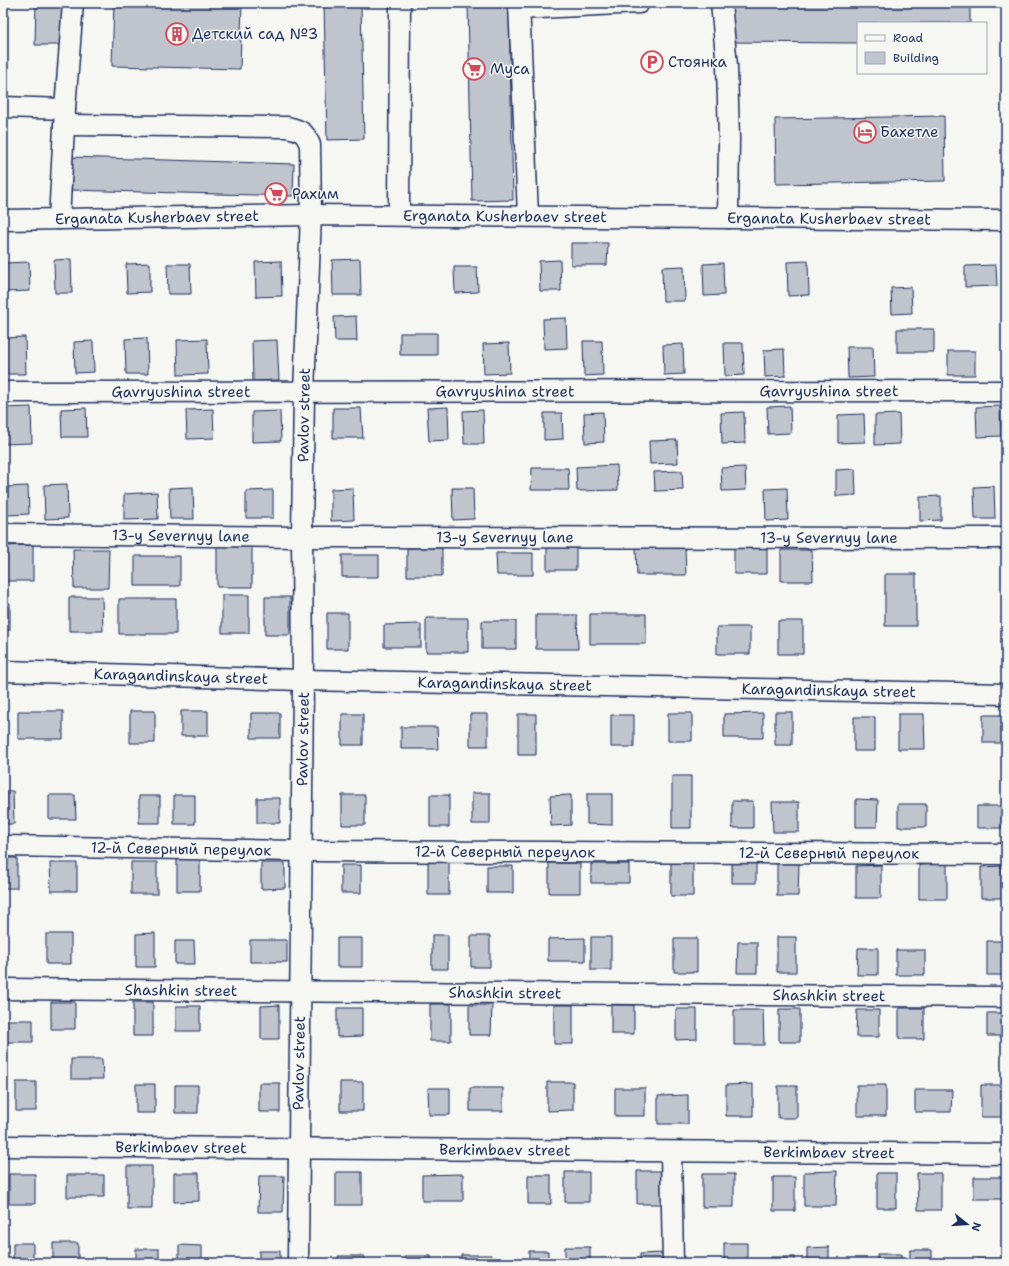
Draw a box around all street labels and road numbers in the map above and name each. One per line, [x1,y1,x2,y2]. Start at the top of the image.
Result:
street label: Erganata Kusherbaev street [55,206,259,229]
street label: Erganata Kusherbaev street [403,206,607,227]
street label: Erganata Kusherbaev street [727,208,931,229]
street label: Pavlov street [293,368,315,462]
street label: Gavryushina street [436,381,574,402]
street label: Gavryushina street [760,381,898,401]
street label: Gavryushina street [112,382,250,402]
street label: 13-y Severnyy lane [112,525,250,546]
street label: 13-y Severnyy lane [436,527,574,547]
street label: 13-y Severnyy lane [760,528,898,548]
street label: Karagandinskaya street [93,664,268,689]
street label: Karagandinskaya street [417,672,592,696]
street label: Karagandinskaya street [741,679,916,702]
street label: Pavlov street [292,692,314,786]
street label: 12-й Северный переулок [91,837,271,860]
street label: 12-й Северный переулок [415,841,595,862]
street label: 12-й Северный переулок [739,843,919,864]
street label: Shashkin street [124,980,238,1001]
street label: Shashkin street [448,983,562,1003]
street label: Shashkin street [772,985,886,1006]
street label: Pavlov street [288,1016,310,1110]
street label: Berkimbaev street [115,1137,247,1158]
street label: Berkimbaev street [439,1139,571,1161]
street label: Berkimbaev street [763,1142,895,1163]

